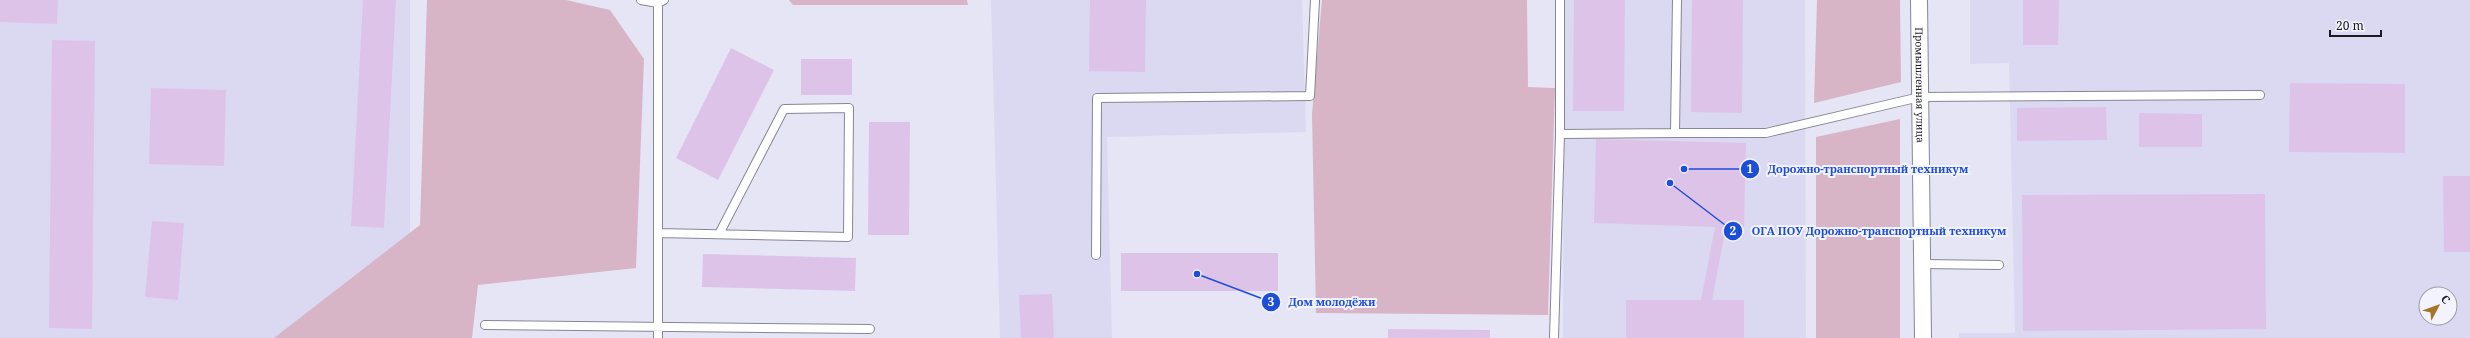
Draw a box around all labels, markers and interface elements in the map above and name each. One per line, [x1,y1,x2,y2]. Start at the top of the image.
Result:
scale bar [2330,12,2381,38]
text: 20 m [2336,17,2364,34]
street label: Промышленная улица [1912,27,1928,143]
callout: Дорожно-транспортный техникум [1740,158,1977,181]
text: 1 [1747,160,1754,177]
text: Дорожно-транспортный техникум [1768,161,1969,176]
callout: ОГА ПОУ Дорожно-транспортный техникум [1723,219,2014,242]
text: 2 [1730,222,1737,239]
text: ОГА ПОУ Дорожно-транспортный техникум [1752,223,2007,238]
north arrow [2418,286,2458,326]
callout: Дом молодёжи [1261,290,1384,313]
text: С [2438,291,2454,307]
text: 3 [1268,293,1275,310]
text: Дом молодёжи [1288,294,1376,309]

